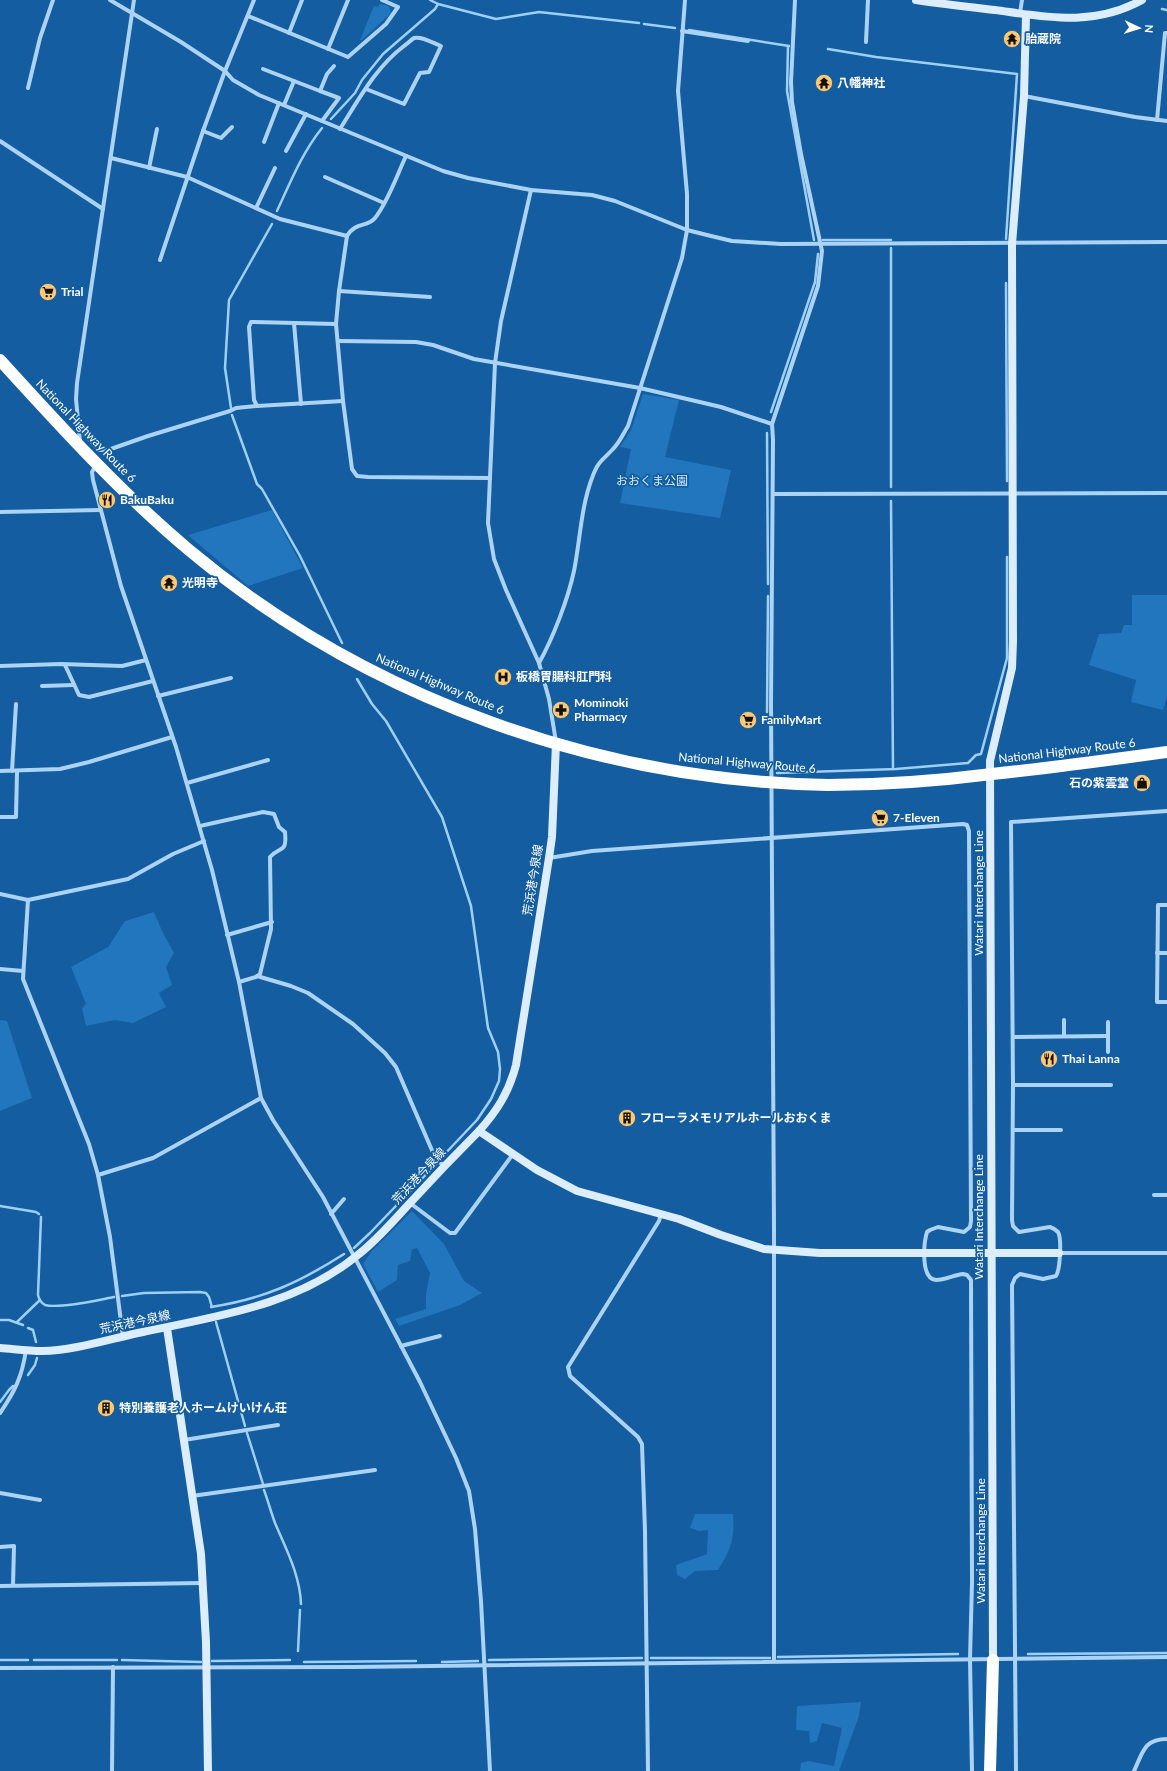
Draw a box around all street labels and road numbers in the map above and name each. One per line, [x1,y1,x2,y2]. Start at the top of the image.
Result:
street label: National Highway Route 6 [33,376,140,485]
street label: National Highway Route 6 [374,650,507,717]
street label: National Highway Route 6 [998,735,1136,766]
street label: National Highway Route 6 [678,749,816,776]
street label: Watari Interchange Line [971,830,986,956]
street label: 荒浜港今泉線 [519,843,546,917]
street label: 荒浜港今泉線 [389,1144,449,1207]
street label: Watari Interchange Line [971,1154,986,1280]
street label: 荒浜港今泉線 [98,1307,172,1336]
street label: Watari Interchange Line [973,1478,988,1604]

